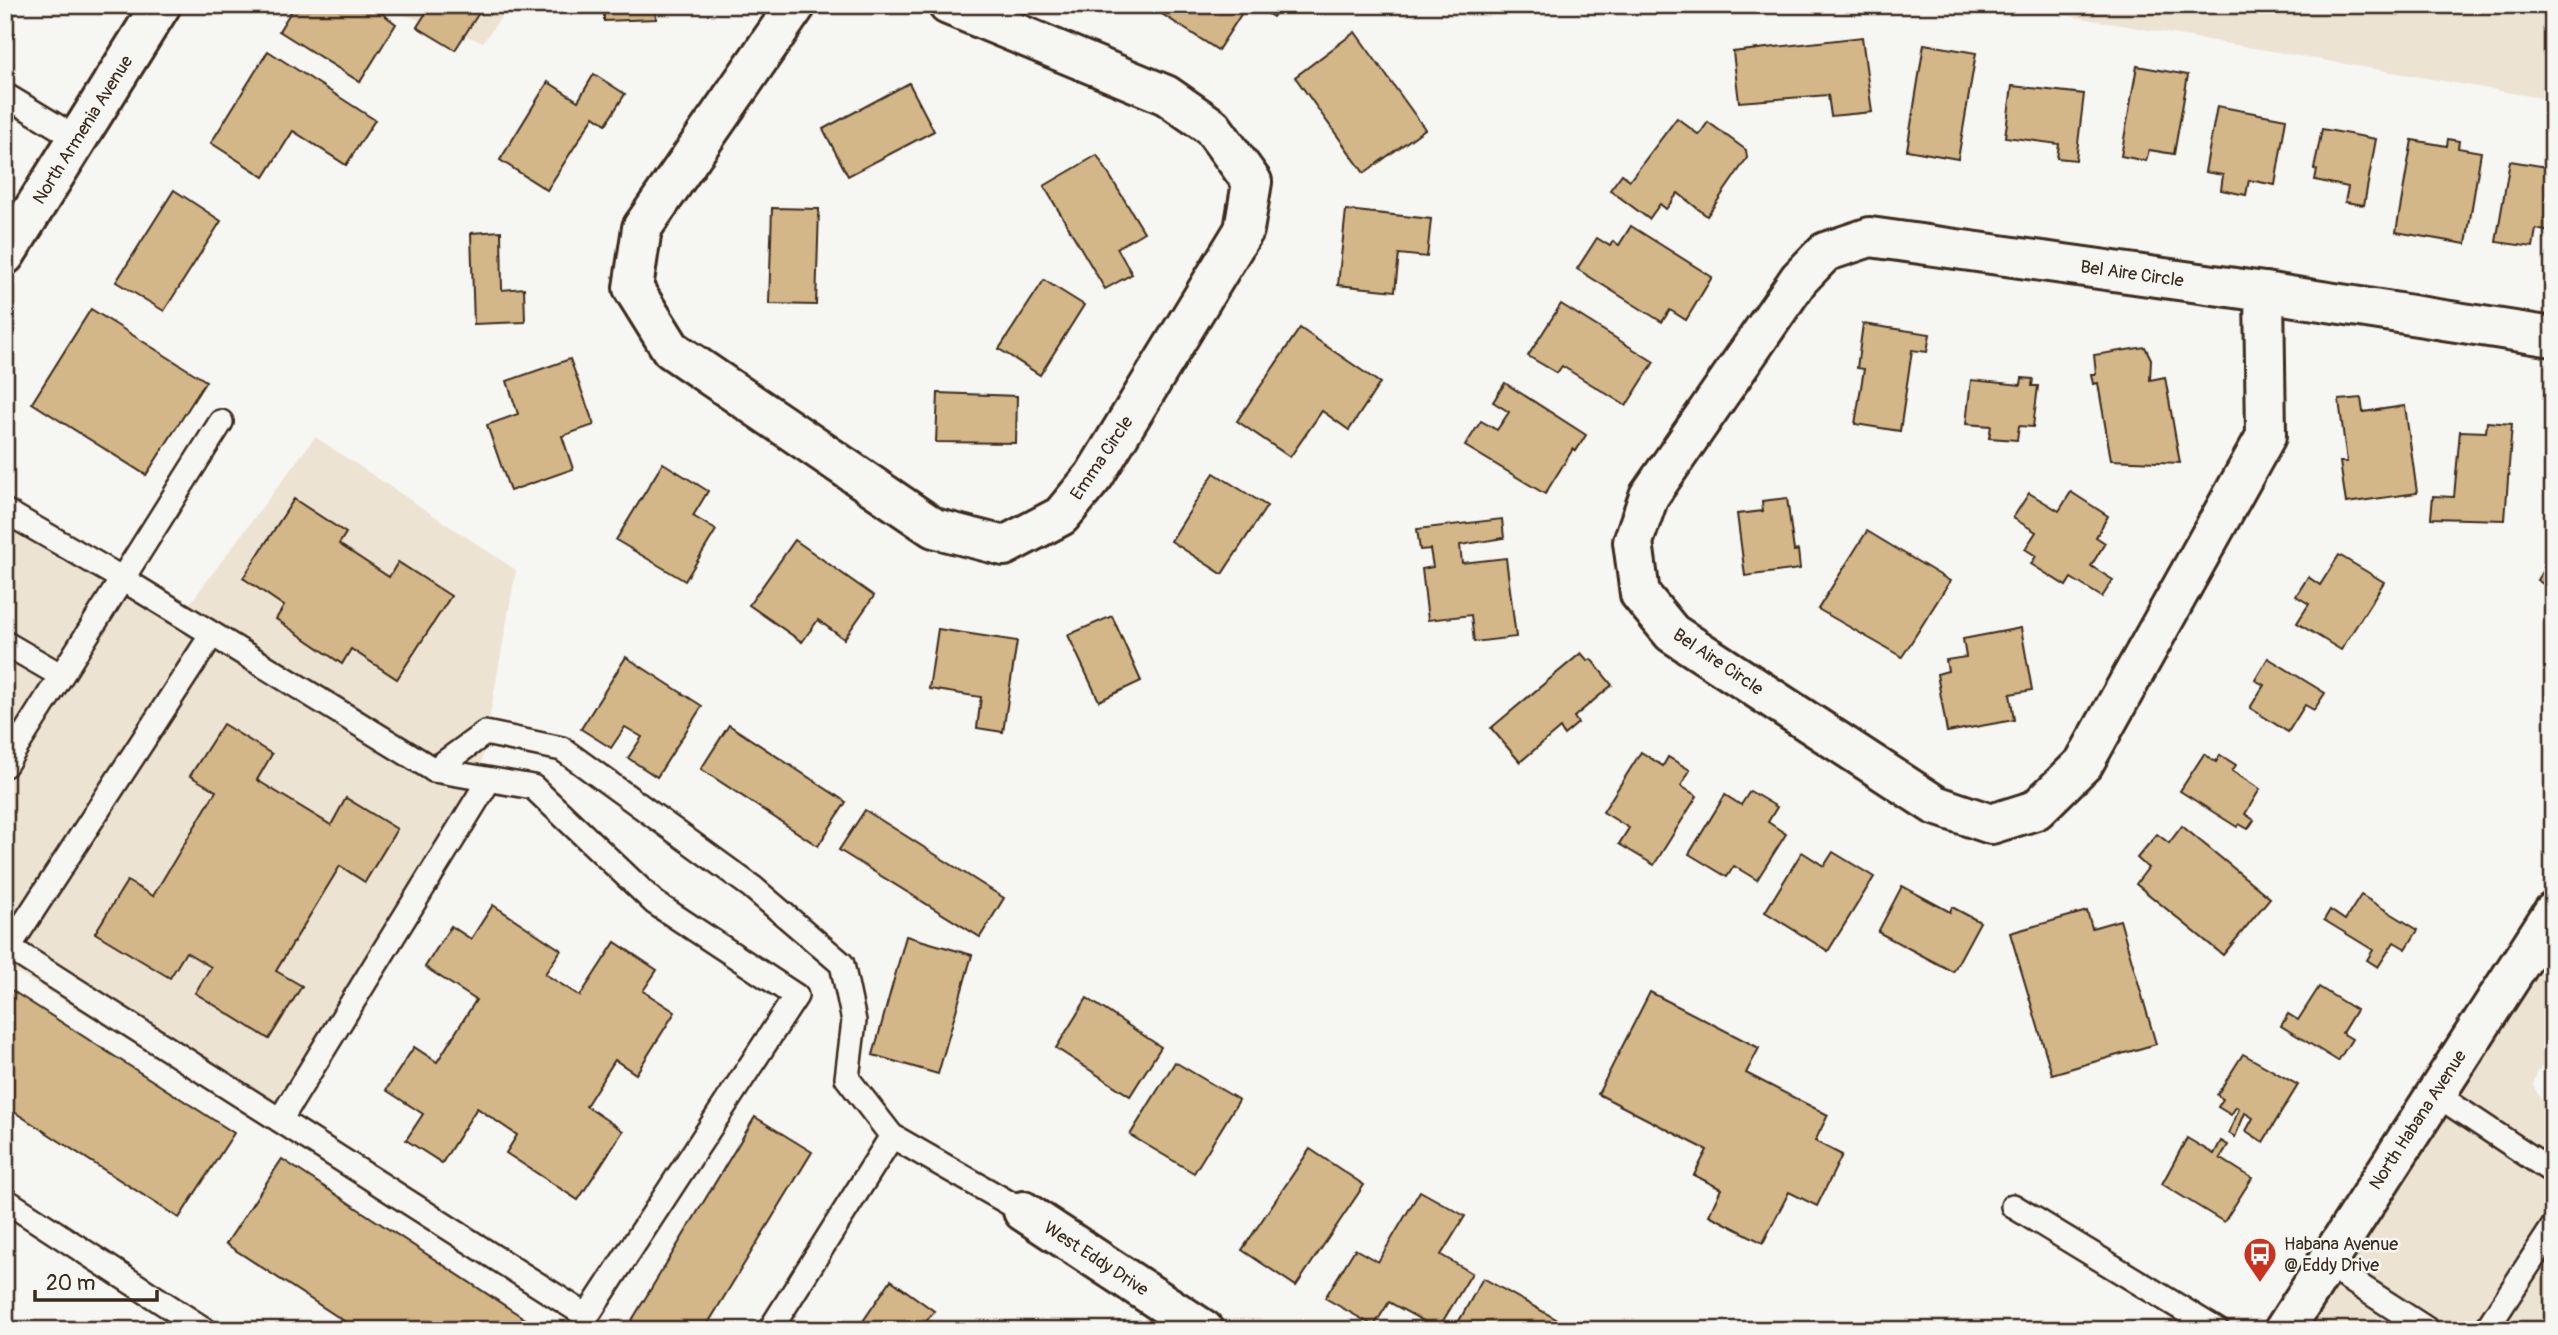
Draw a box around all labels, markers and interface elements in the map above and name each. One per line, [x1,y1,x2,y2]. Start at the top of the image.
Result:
street label: North Armenia Avenue [28,51,138,209]
street label: Bel Aire Circle [2079,255,2185,293]
street label: Emma Circle [1065,411,1139,504]
street label: Bel Aire Circle [1668,623,1768,701]
street label: North Habana Avenue [2364,1046,2472,1194]
street label: West Eddy Drive [1039,1217,1153,1302]
place label: Habana Avenue @ Eddy Drive [2284,1233,2398,1277]
bus stop icon: Habana Avenue @ Eddy Drive [2241,1235,2279,1284]
scale bar [35,1258,158,1302]
text: 20 m [46,1270,95,1297]

